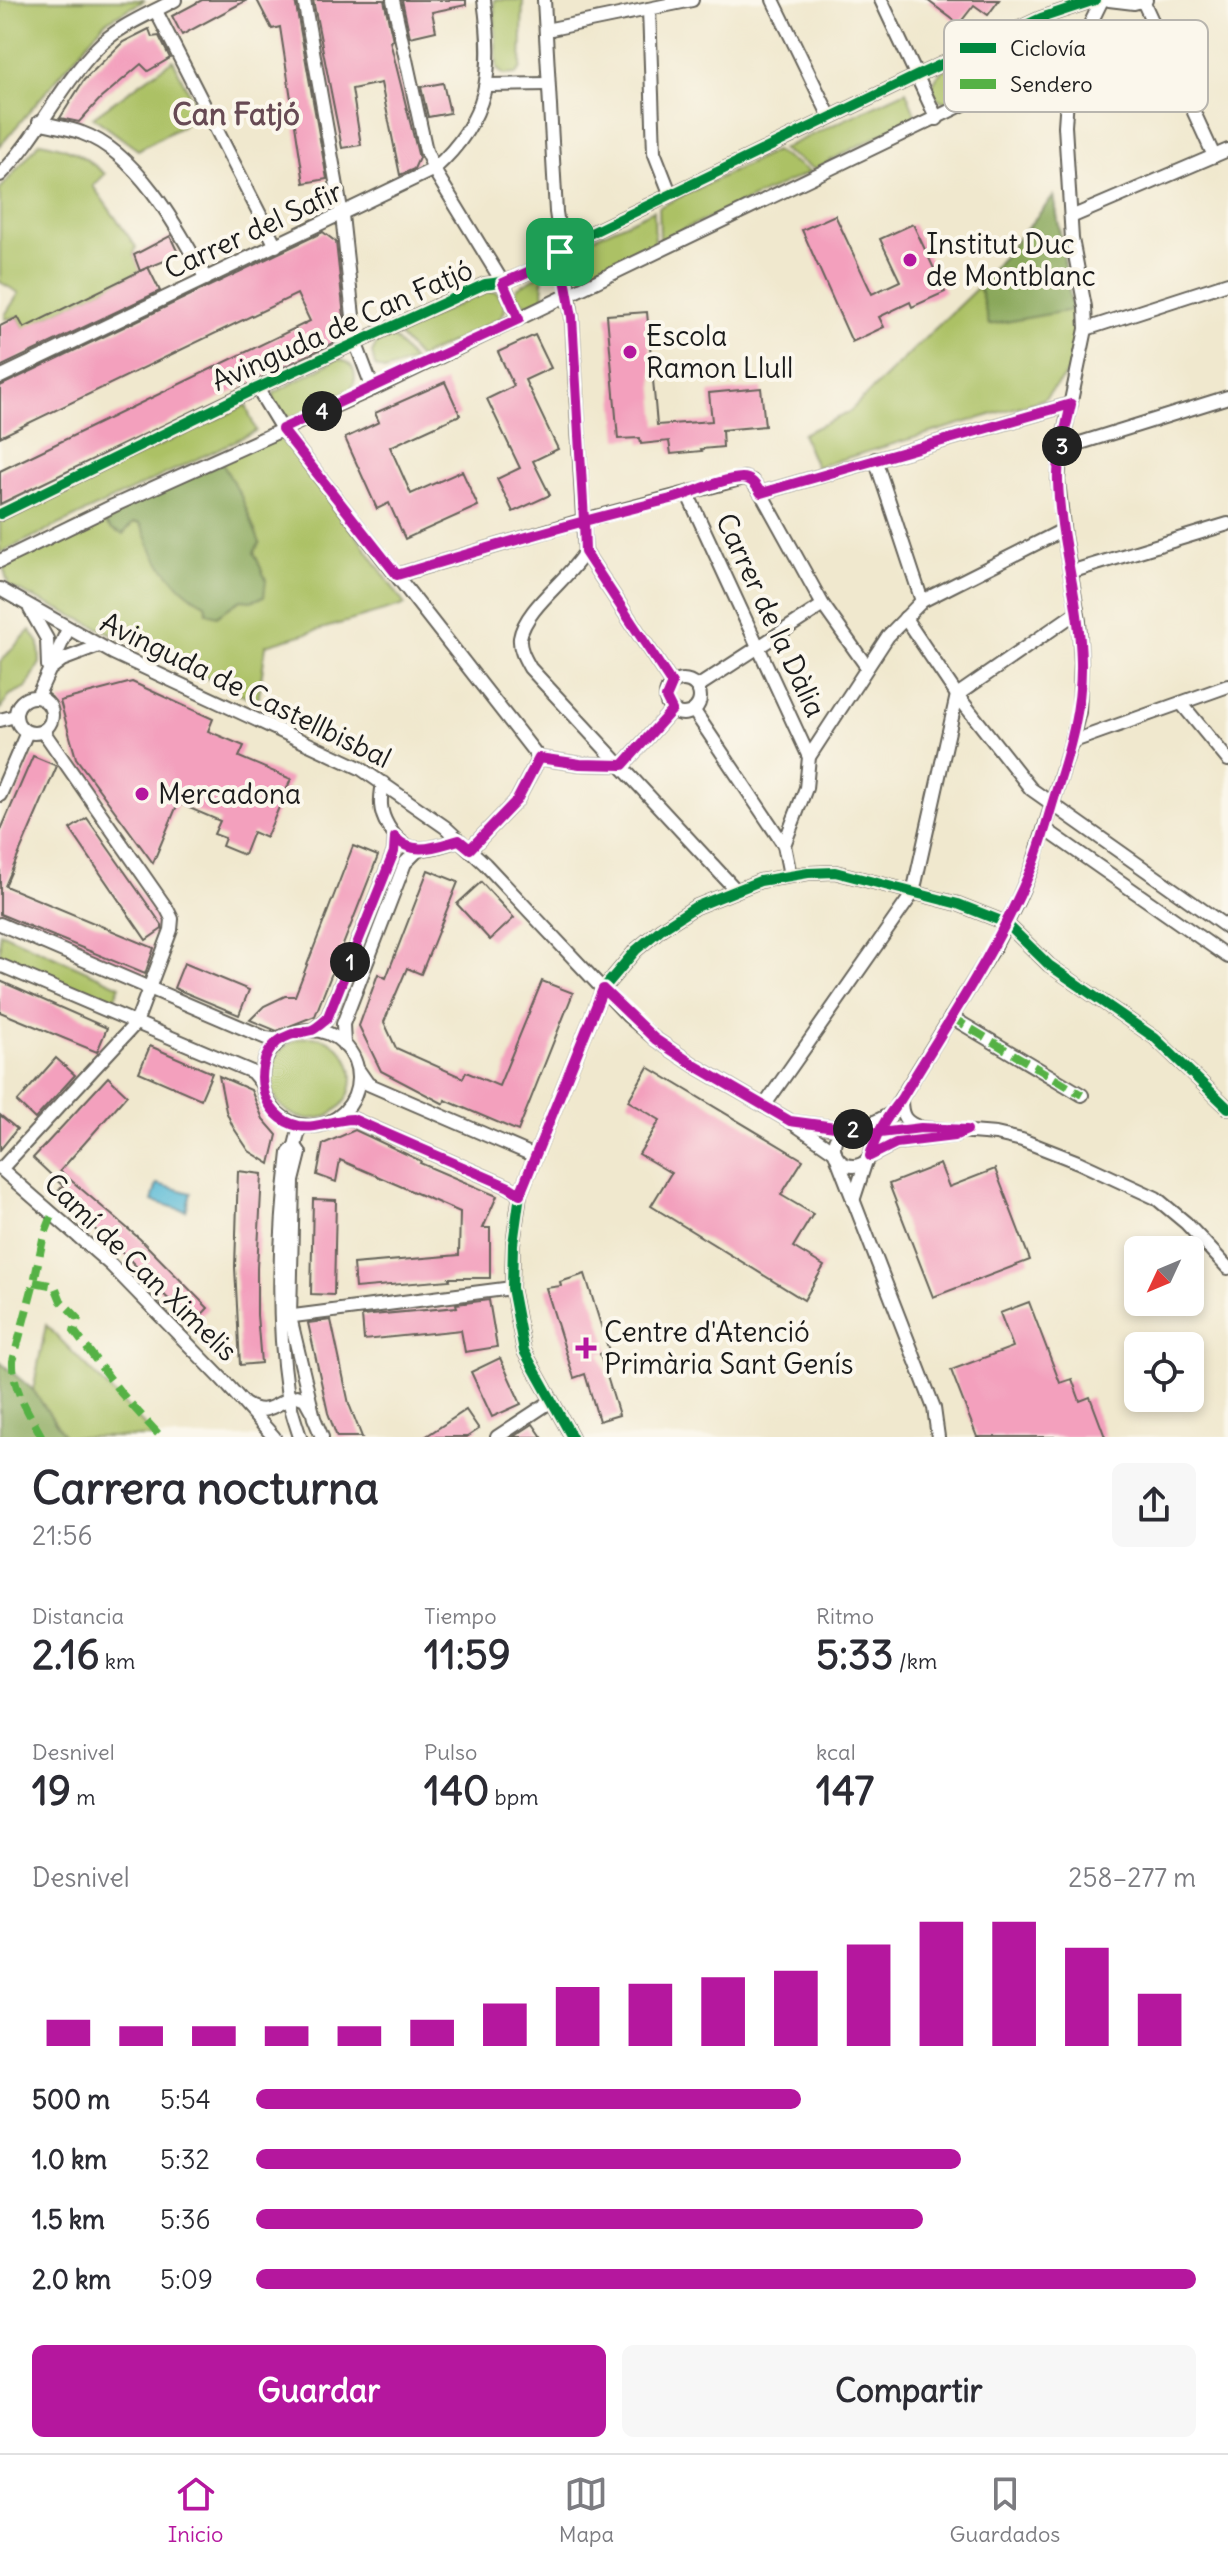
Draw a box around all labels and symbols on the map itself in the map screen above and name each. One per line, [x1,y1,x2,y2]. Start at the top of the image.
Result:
legend [944,20,1208,112]
text: Ciclovía [1010,34,1086,62]
text: Sendero [1010,70,1093,98]
district label: Can Fatjó [172,95,300,133]
street label: Carrer del Safir [158,173,348,287]
pin [526,218,594,286]
place label: Institut Duc de Montblanc [926,226,1096,294]
street label: Avinguda de Can Fatjó [206,251,478,399]
marker: Institut Duc de Montblanc [901,251,919,269]
place label: Escola Ramon Llull [646,318,793,386]
marker: Escola Ramon Llull [621,343,639,361]
pin: 4 [302,391,342,431]
pin: 3 [1042,426,1082,466]
street label: Carrer de la Dàlia [708,507,834,723]
street label: Avinguda de Castellbisbal [95,604,397,776]
place label: Mercadona [158,776,301,812]
marker: Mercadona [133,785,151,803]
pin: 1 [330,942,370,982]
pin: 2 [833,1109,873,1149]
street label: Camí de Can Ximelis [37,1165,245,1369]
north arrow [1124,1236,1204,1316]
place label: Centre d'Atenció Primària Sant Genís [604,1314,854,1382]
marker: Centre d'Atenció Primària Sant Genís [575,1337,597,1359]

